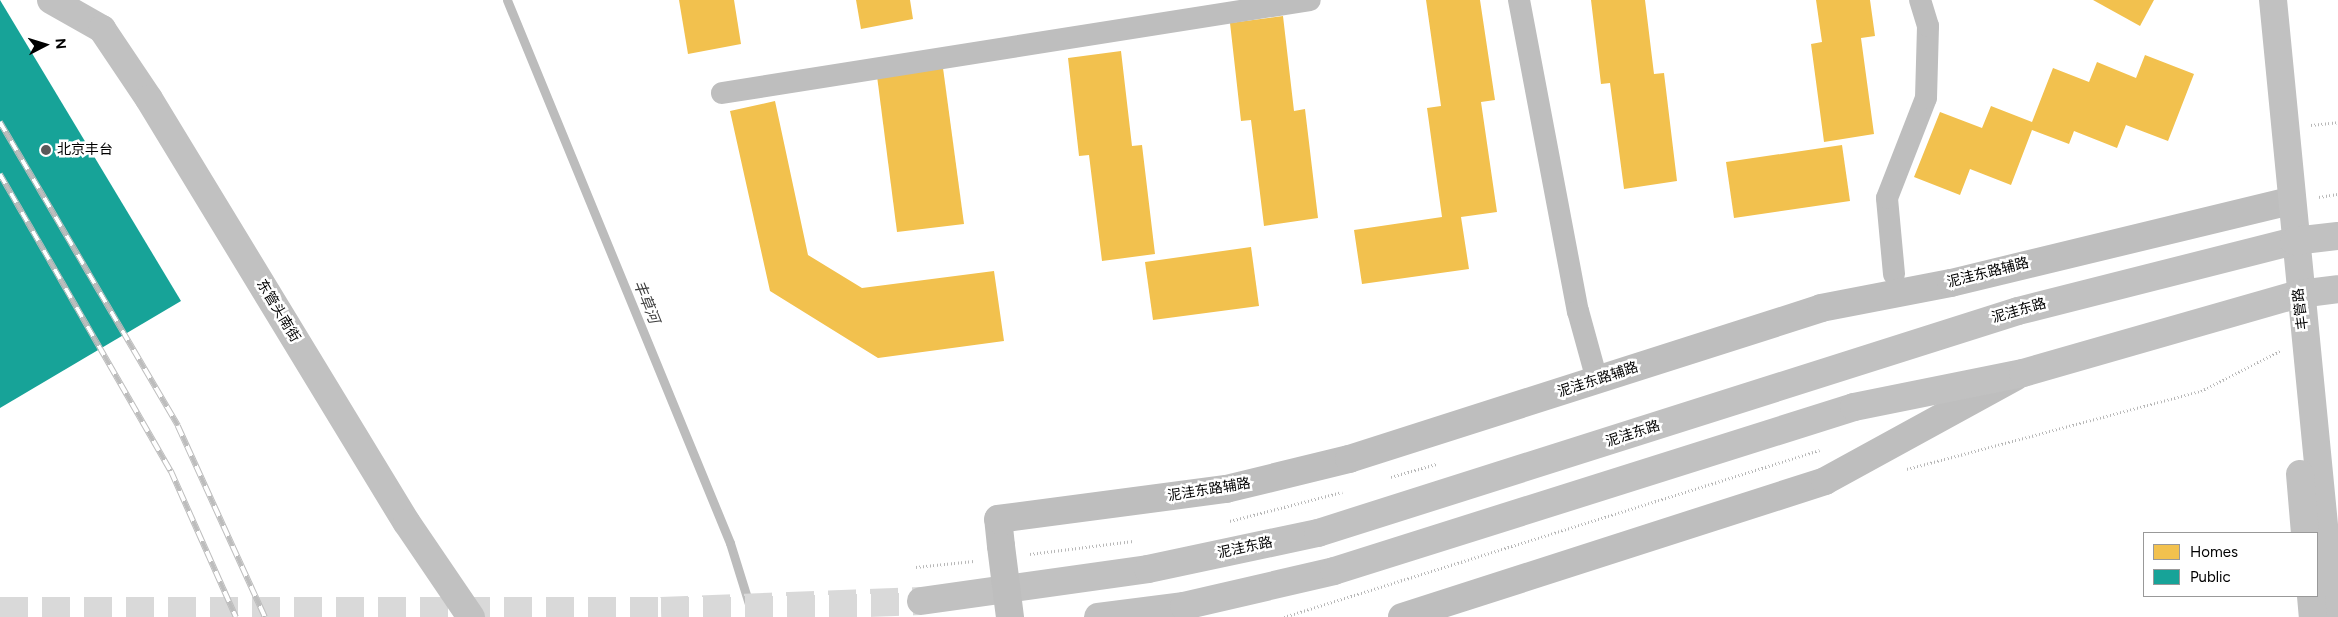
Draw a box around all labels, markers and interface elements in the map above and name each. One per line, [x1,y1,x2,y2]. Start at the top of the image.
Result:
north arrow [20,20,70,70]
text: N [52,38,69,50]
place label: 北京丰台 [57,142,113,158]
marker: 北京丰台 [39,143,53,157]
street label: 泥洼东路辅路 [1945,255,2031,291]
street label: 东管头南街 [253,277,303,345]
water label: 丰草河 [629,278,663,326]
street label: 丰管路 [2290,287,2312,331]
street label: 泥洼东路 [1990,295,2048,327]
street label: 泥洼东路辅路 [1555,359,1641,401]
street label: 泥洼东路 [1604,417,1662,451]
street label: 泥洼东路辅路 [1166,475,1252,505]
legend [2143,532,2318,597]
street label: 泥洼东路 [1216,534,1274,562]
text: Homes [2190,543,2238,561]
text: Public [2190,568,2231,586]

